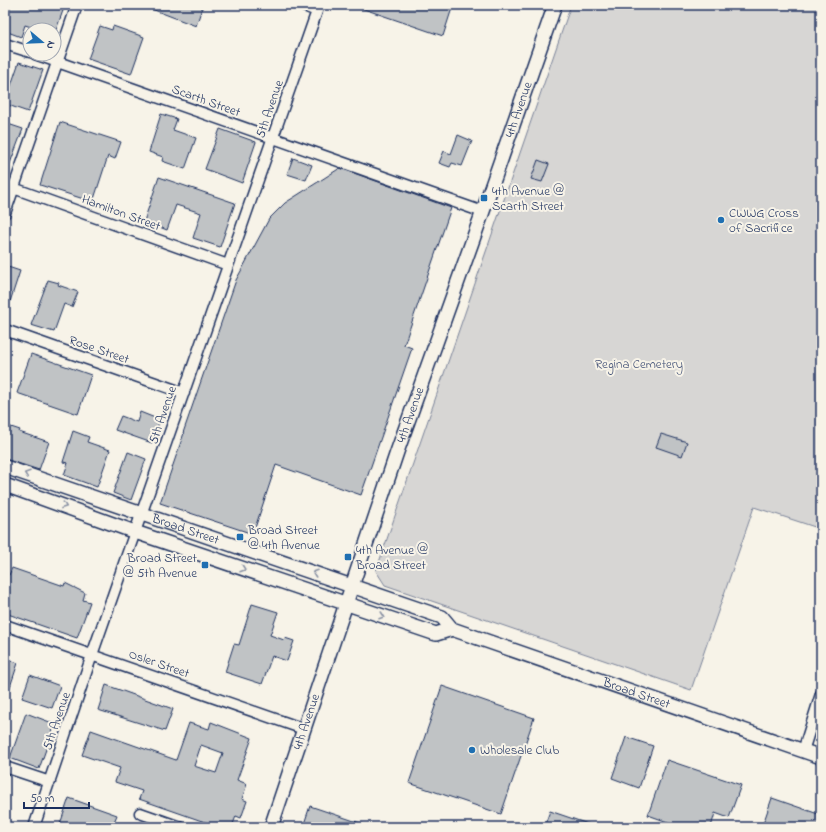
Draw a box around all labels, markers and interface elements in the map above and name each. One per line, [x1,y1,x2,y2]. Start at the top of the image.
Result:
north arrow [22,22,62,62]
text: N [42,39,59,51]
street label: 5th Avenue [251,77,289,141]
street label: 4th Avenue [500,79,537,140]
street label: Scarth Street [169,80,244,122]
place label: 4th Avenue @ Scarth Street [492,182,564,216]
street label: Hamilton Street [79,190,164,236]
marker: 4th Avenue @ Scarth Street [479,193,489,203]
place label: CWWG Cross of Sacrifice [729,204,799,238]
marker: CWWG Cross of Sacrifice [716,215,726,225]
street label: Rose Street [66,331,132,369]
park label: Regina Cemetery [595,355,683,375]
street label: 5th Avenue [144,383,182,447]
street label: 4th Avenue [392,384,429,445]
one-way arrow [24,471,31,479]
one-way arrow [60,502,67,510]
street label: Broad Street [149,508,222,550]
place label: Broad Street @ 4th Avenue [247,521,320,555]
marker: Broad Street @ 4th Avenue [235,532,245,542]
place label: 4th Avenue @ Broad Street [355,541,428,575]
place label: Broad Street @ 5th Avenue [123,549,198,583]
marker: 4th Avenue @ Broad Street [343,552,353,562]
marker: Broad Street @ 5th Avenue [200,560,210,570]
one-way arrow [240,564,247,572]
one-way arrow [311,569,318,578]
one-way arrow [379,611,386,619]
street label: Osler Street [126,645,193,683]
street label: Broad Street [599,672,673,714]
street label: 5th Avenue [38,689,76,753]
street label: 4th Avenue [288,691,325,752]
place label: Wholesale Club [480,741,559,760]
marker: Wholesale Club [467,745,477,755]
scale bar [24,784,89,810]
text: 50 m [30,790,54,808]

